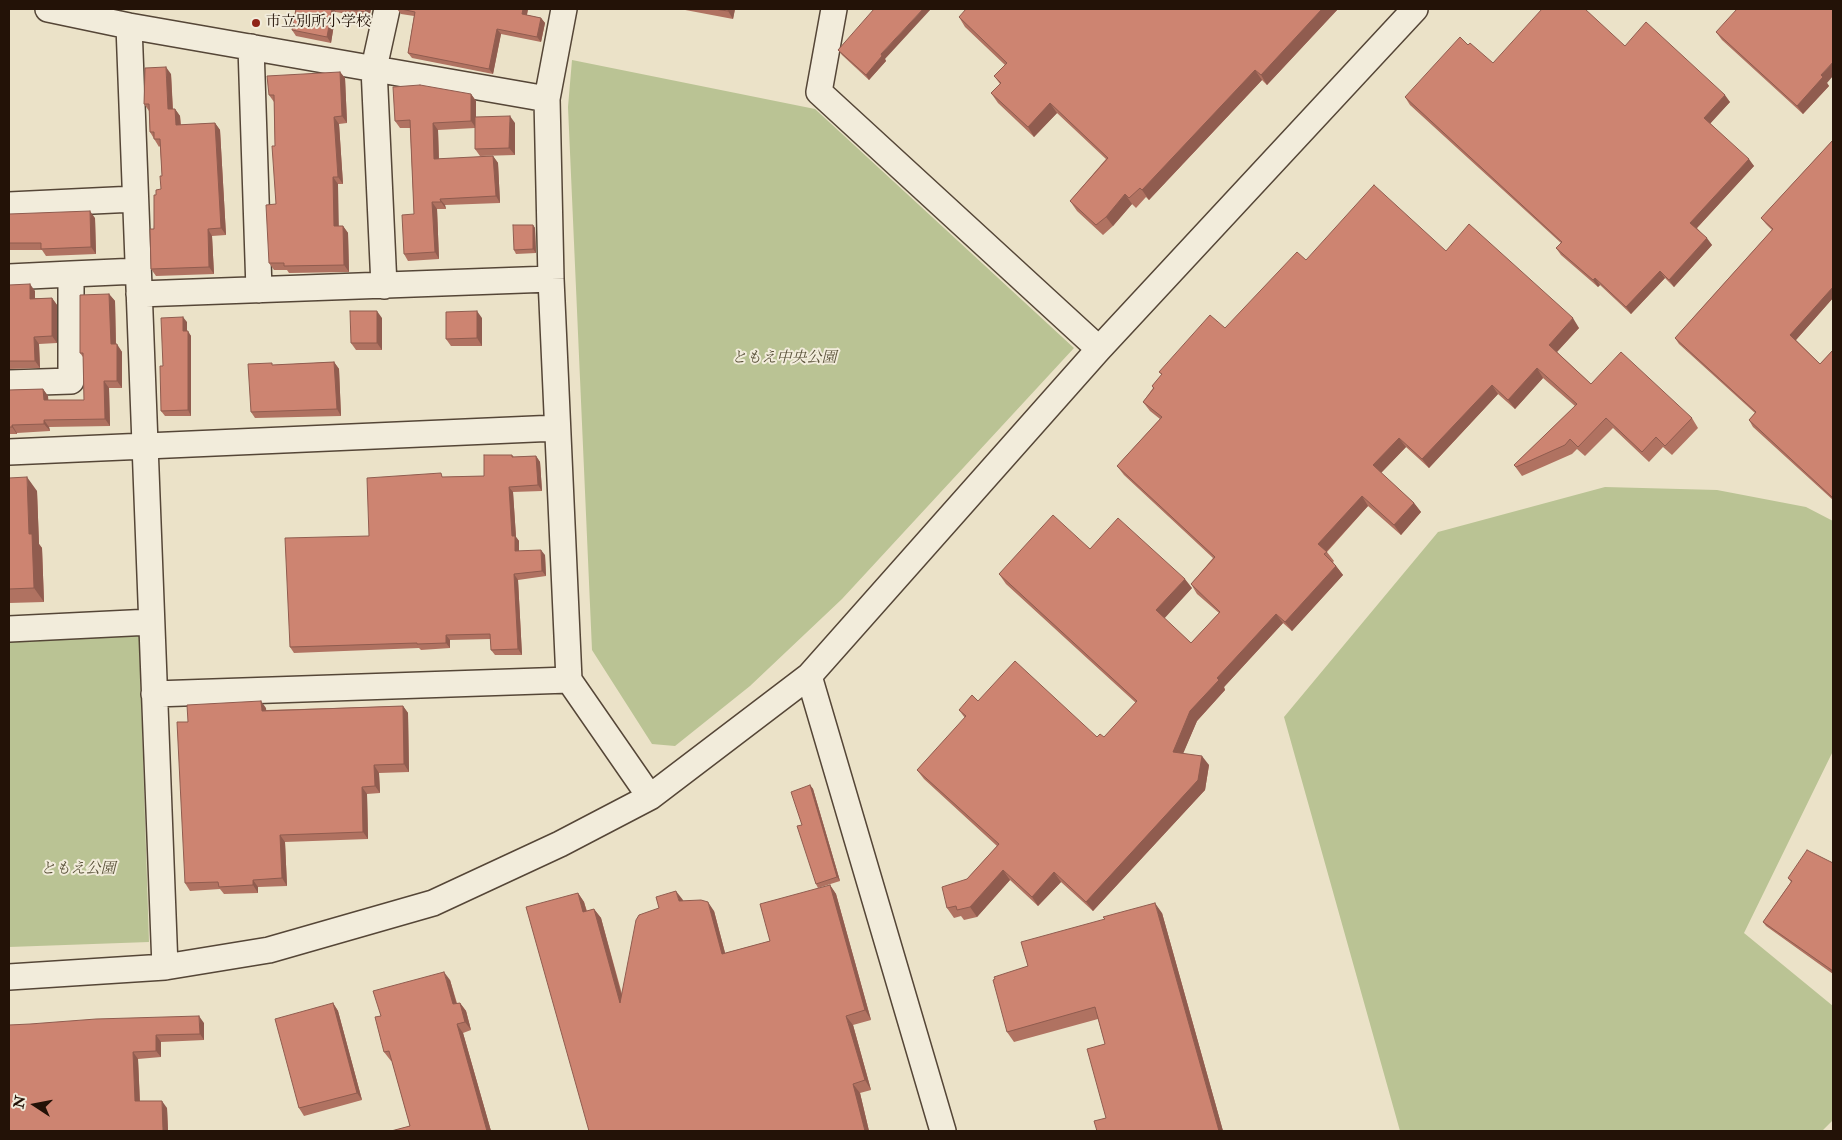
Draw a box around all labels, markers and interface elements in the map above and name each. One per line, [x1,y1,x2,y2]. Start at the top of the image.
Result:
place label: 市立別所小学校 [266,14,371,32]
marker: 市立別所小学校 [250,17,262,29]
park label: ともえ中央公園 [732,350,836,368]
park label: ともえ公園 [41,861,115,879]
north arrow [10,1080,60,1130]
text: N [10,1094,29,1110]

